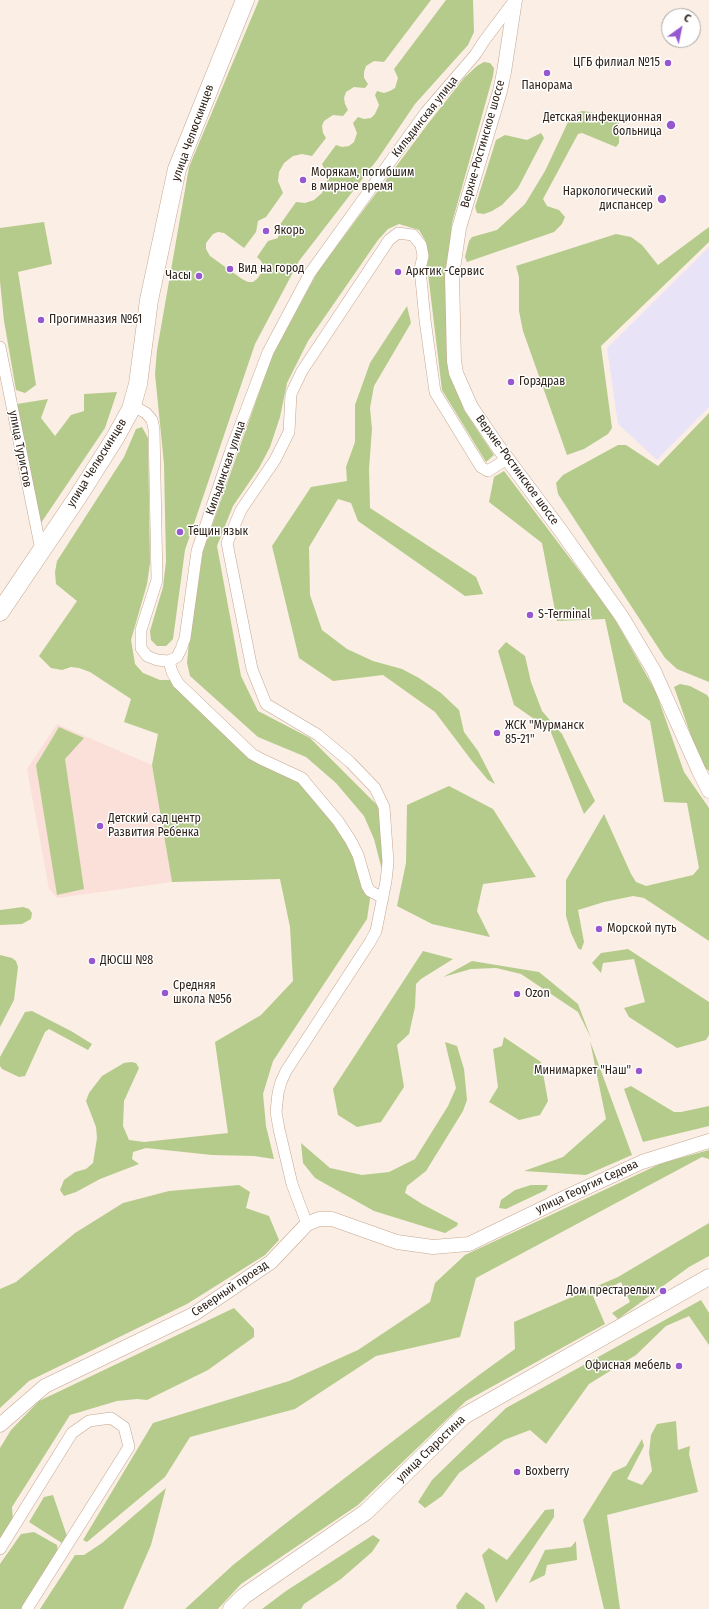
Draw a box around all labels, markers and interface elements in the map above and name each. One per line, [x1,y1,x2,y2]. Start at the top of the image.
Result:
north arrow [661,8,701,48]
text: С [681,11,693,25]
place label: ЦГБ филиал №15 [573,56,660,70]
marker: ЦГБ филиал №15 [663,58,673,68]
marker: Панорама [542,68,552,78]
street label: Кильдинская улица [389,74,461,160]
street label: Верхне-Ростинское шоссе [458,78,508,210]
place label: Панорама [521,79,573,93]
street label: улица Челюскинцев [169,83,217,183]
place label: Детская инфекционная больница [543,111,662,139]
marker: Детская инфекционная больница [665,119,677,131]
place label: Морякам, погибшим в мирное время [311,166,414,194]
marker: Морякам, погибшим в мирное время [298,175,308,185]
place label: Наркологический диспансер [563,185,653,213]
marker: Наркологический диспансер [656,193,668,205]
place label: Якорь [274,224,304,238]
marker: Якорь [261,226,271,236]
place label: Вид на город [238,262,304,276]
marker: Вид на город [225,264,235,274]
place label: Арктик -Сервис [406,265,484,279]
marker: Арктик -Сервис [393,267,403,277]
place label: Часы [165,269,191,283]
marker: Часы [194,271,204,281]
place label: Прогимназия №61 [49,313,142,327]
marker: Прогимназия №61 [36,315,46,325]
place label: Горздрав [519,375,565,389]
marker: Горздрав [506,377,516,387]
street label: улица Туристов [5,409,35,489]
street label: Верхне-Ростинское шоссе [472,412,562,528]
street label: улица Челюскинцев [64,416,130,510]
street label: Кильдинская улица [203,419,249,517]
place label: Тёщин язык [188,525,248,539]
marker: Тёщин язык [175,527,185,537]
place label: S-Terminal [538,608,590,622]
marker: S-Terminal [525,610,535,620]
place label: ЖСК "Мурманск 85-21" [505,719,584,747]
marker: ЖСК "Мурманск 85-21" [492,728,502,738]
place label: Детский сад центр Развития Ребенка [108,812,201,840]
marker: Детский сад центр Развития Ребенка [95,821,105,831]
place label: Морской путь [607,922,677,936]
marker: Морской путь [594,924,604,934]
place label: ДЮСШ №8 [100,954,153,968]
marker: ДЮСШ №8 [87,956,97,966]
place label: Средняя школа №56 [173,979,232,1007]
place label: Ozon [525,987,550,1001]
marker: Средняя школа №56 [160,988,170,998]
marker: Ozon [512,989,522,999]
place label: Минимаркет "Наш" [534,1064,631,1078]
marker: Минимаркет "Наш" [634,1066,644,1076]
street label: улица Георгия Седова [533,1157,641,1217]
street label: Северный проезд [189,1258,271,1320]
place label: Дом престарелых [566,1284,655,1298]
marker: Дом престарелых [658,1286,668,1296]
place label: Офисная мебель [585,1359,671,1373]
marker: Офисная мебель [674,1361,684,1371]
street label: улица Старостина [394,1413,468,1485]
place label: Boxberry [525,1465,569,1479]
marker: Boxberry [512,1467,522,1477]

